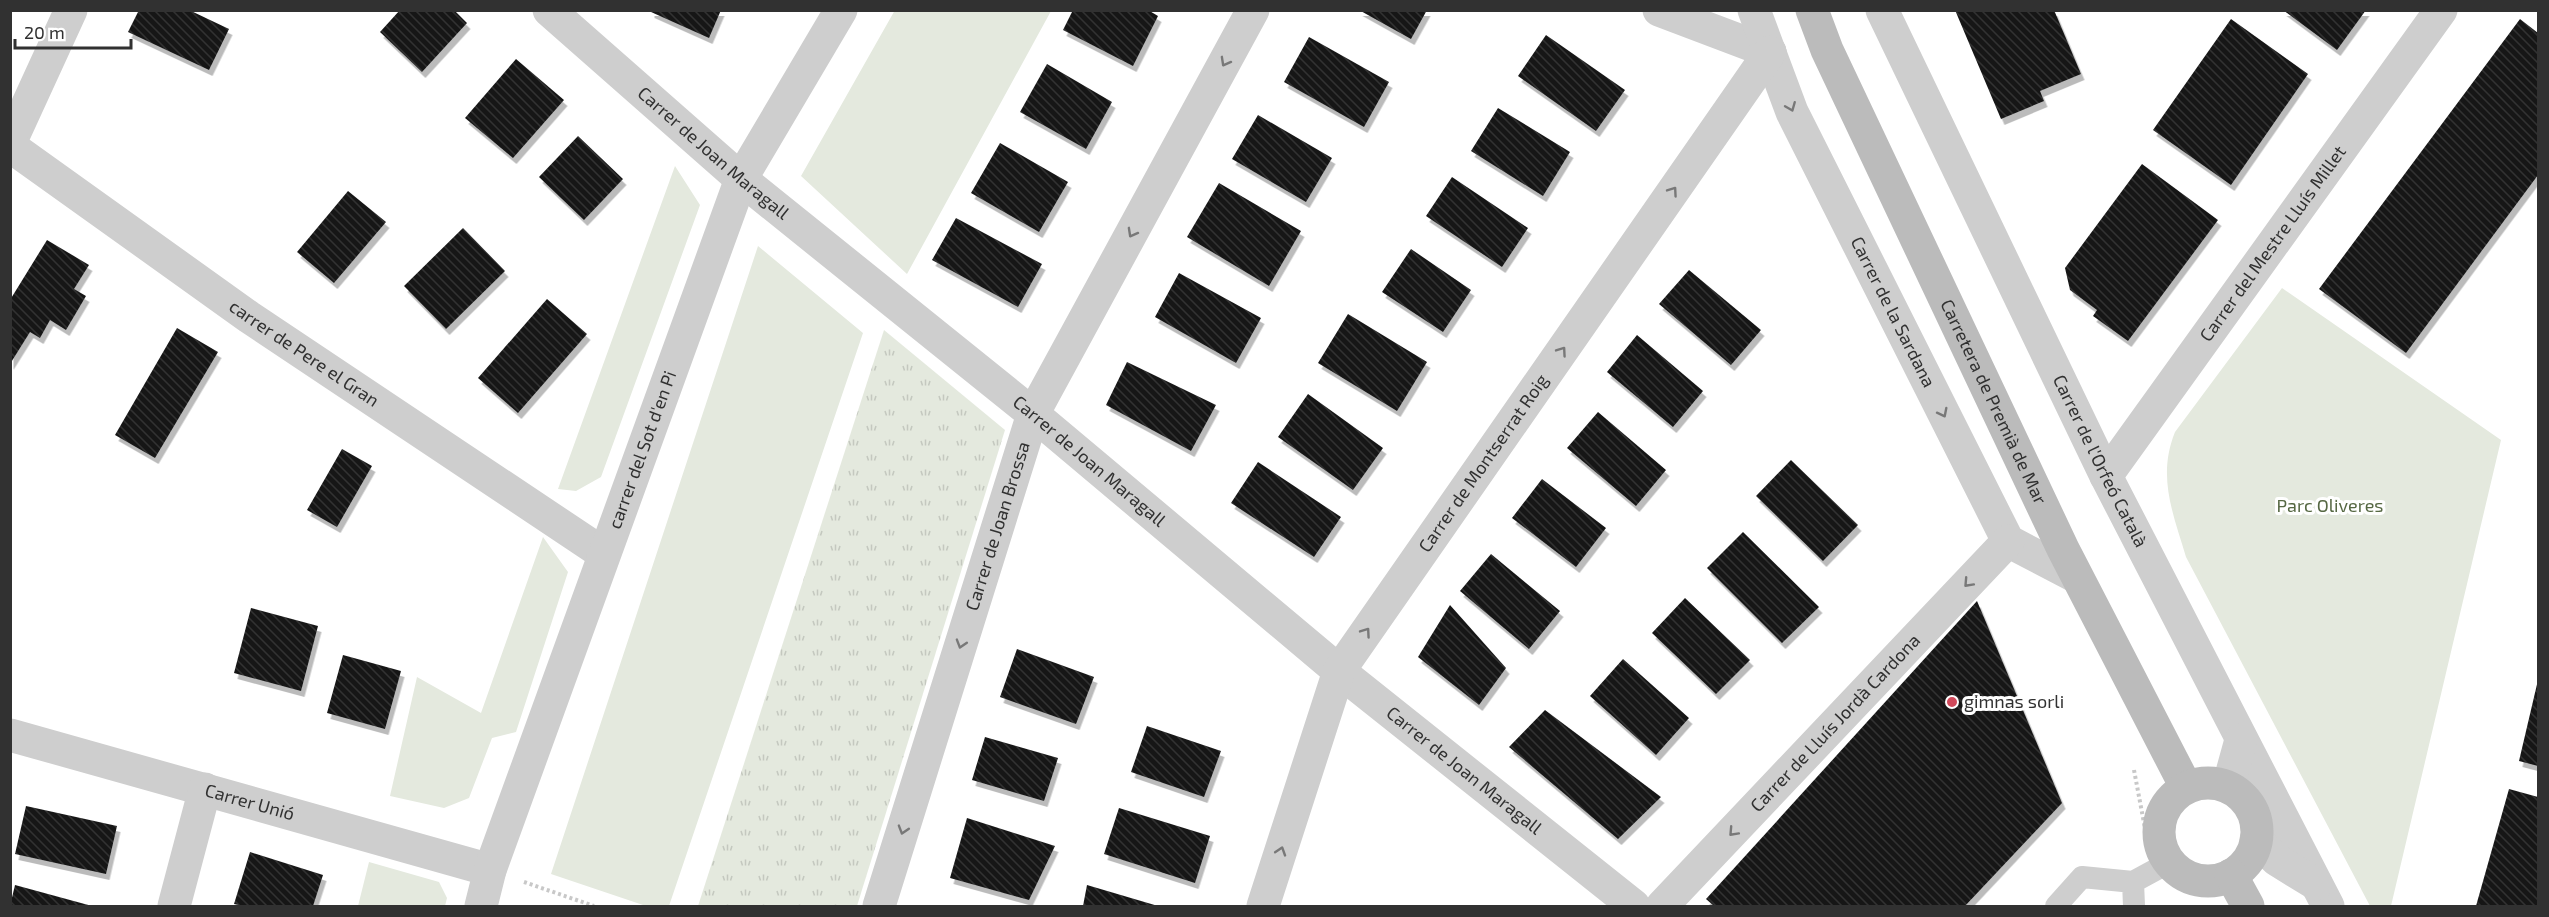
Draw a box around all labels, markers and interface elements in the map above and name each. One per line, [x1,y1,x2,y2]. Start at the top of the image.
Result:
scale bar [15,12,130,50]
text: 20 m [24,21,65,43]
one-way arrow [1221,56,1232,66]
street label: Carrer de Joan Maragall [634,81,795,224]
one-way arrow [1784,101,1796,112]
street label: Carrer del Mestre Lluís Millet [2194,141,2350,345]
one-way arrow [1666,186,1677,197]
one-way arrow [1128,227,1139,237]
street label: Carrer de la Sardana [1847,233,1941,391]
street label: carrer de Pere el Gran [225,295,384,411]
street label: Carretera de Premià de Mar [1936,296,2052,507]
one-way arrow [1555,346,1566,357]
street label: carrer del Sot d'en Pi [603,368,680,532]
street label: Carrer de Montserrat Roig [1413,369,1552,556]
street label: Carrer de l'Orfeó Català [2049,371,2153,551]
street label: Carrer de Joan Maragall [1009,390,1171,531]
one-way arrow [1936,406,1948,417]
street label: Carrer de Joan Brossa [960,439,1034,613]
park label: Parc Oliveres [2277,494,2383,516]
one-way arrow [1964,576,1975,587]
one-way arrow [1359,627,1370,638]
street label: Carrer de Lluís Jordà Cardona [1745,629,1924,816]
one-way arrow [956,638,968,649]
place label: gimnas sorli [1964,690,2064,712]
marker: gimnas sorli [1945,695,1959,709]
street label: Carrer de Joan Maragall [1382,701,1547,839]
street label: Carrer Unió [203,778,297,825]
one-way arrow [898,824,910,835]
one-way arrow [1729,825,1740,835]
one-way arrow [1274,846,1286,857]

